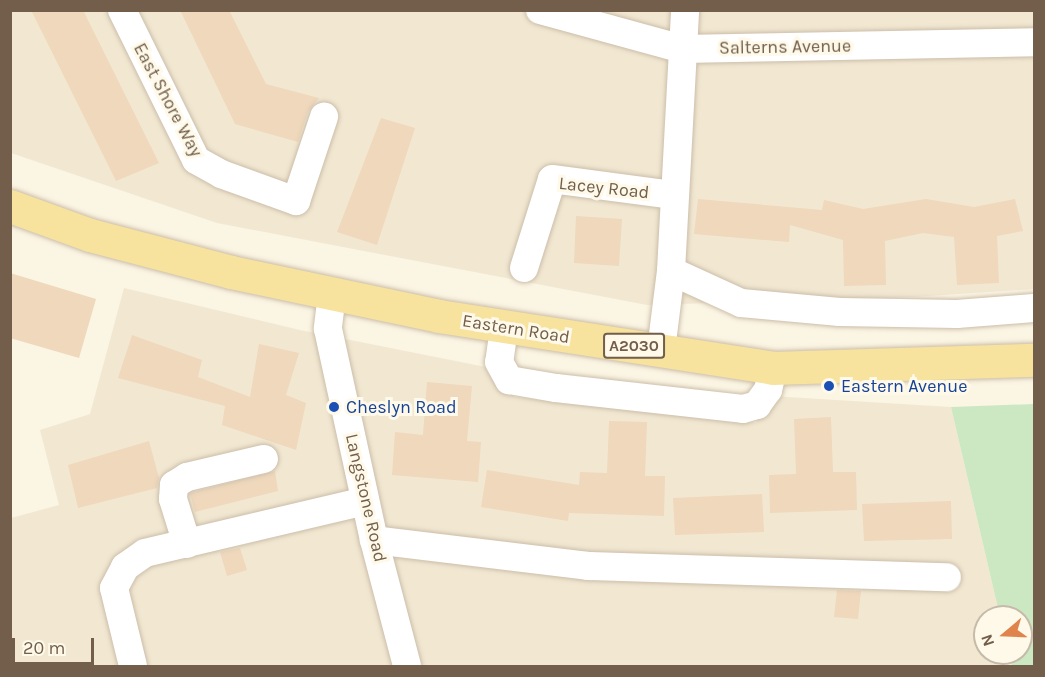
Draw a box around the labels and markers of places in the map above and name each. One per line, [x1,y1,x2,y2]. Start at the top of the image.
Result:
place label: Eastern Avenue [841,375,967,397]
marker: Eastern Avenue [822,379,836,393]
place label: Cheslyn Road [346,396,457,418]
marker: Cheslyn Road [327,400,341,414]

